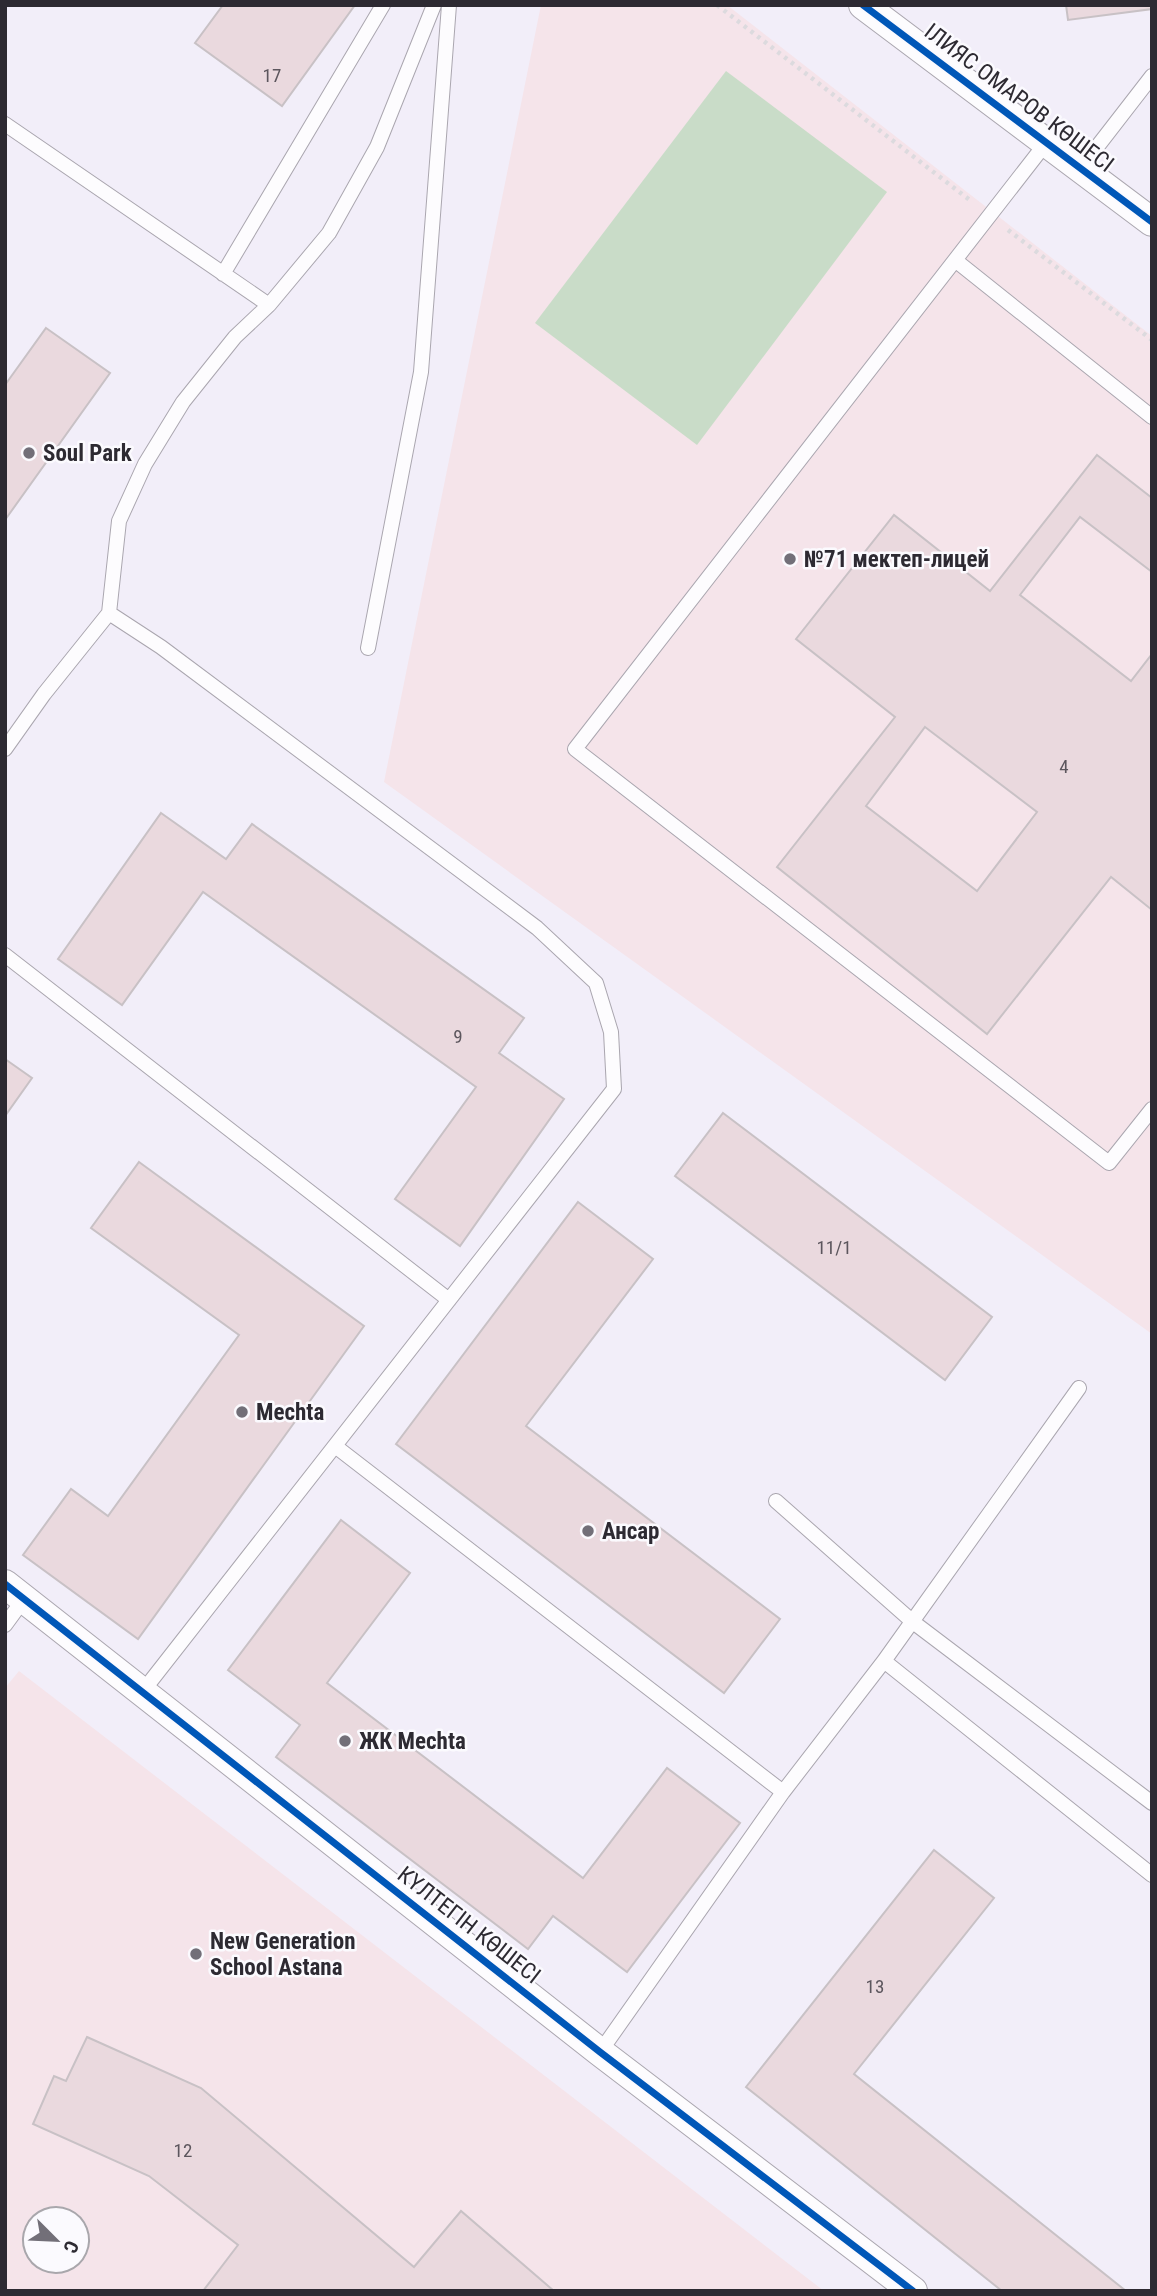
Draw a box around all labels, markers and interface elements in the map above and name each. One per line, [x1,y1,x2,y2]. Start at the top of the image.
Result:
street label: ІЛИЯС ОМАРОВ КӨШЕСІ [919,18,1119,178]
house number: 17 [263,64,281,87]
place label: Soul Park [43,440,133,467]
marker: Soul Park [21,445,37,461]
place label: №71 мектеп-лицей [804,546,989,573]
marker: №71 мектеп-лицей [782,551,798,567]
house number: 4 [1059,755,1069,778]
house number: 9 [453,1025,463,1048]
house number: 11/1 [816,1236,852,1259]
place label: Mechta [256,1399,324,1426]
marker: Mechta [234,1404,250,1420]
place label: Ансар [602,1518,660,1545]
marker: Ансар [580,1523,596,1539]
place label: ЖК Mechta [359,1728,466,1755]
marker: ЖК Mechta [337,1733,353,1749]
street label: КҮЛТЕГІН КӨШЕСІ [392,1861,546,1989]
place label: New Generation School Astana [210,1928,355,1981]
marker: New Generation School Astana [188,1946,204,1962]
house number: 13 [866,1975,884,1998]
house number: 12 [174,2139,192,2162]
north arrow [21,2205,91,2275]
text: С [58,2237,84,2256]

